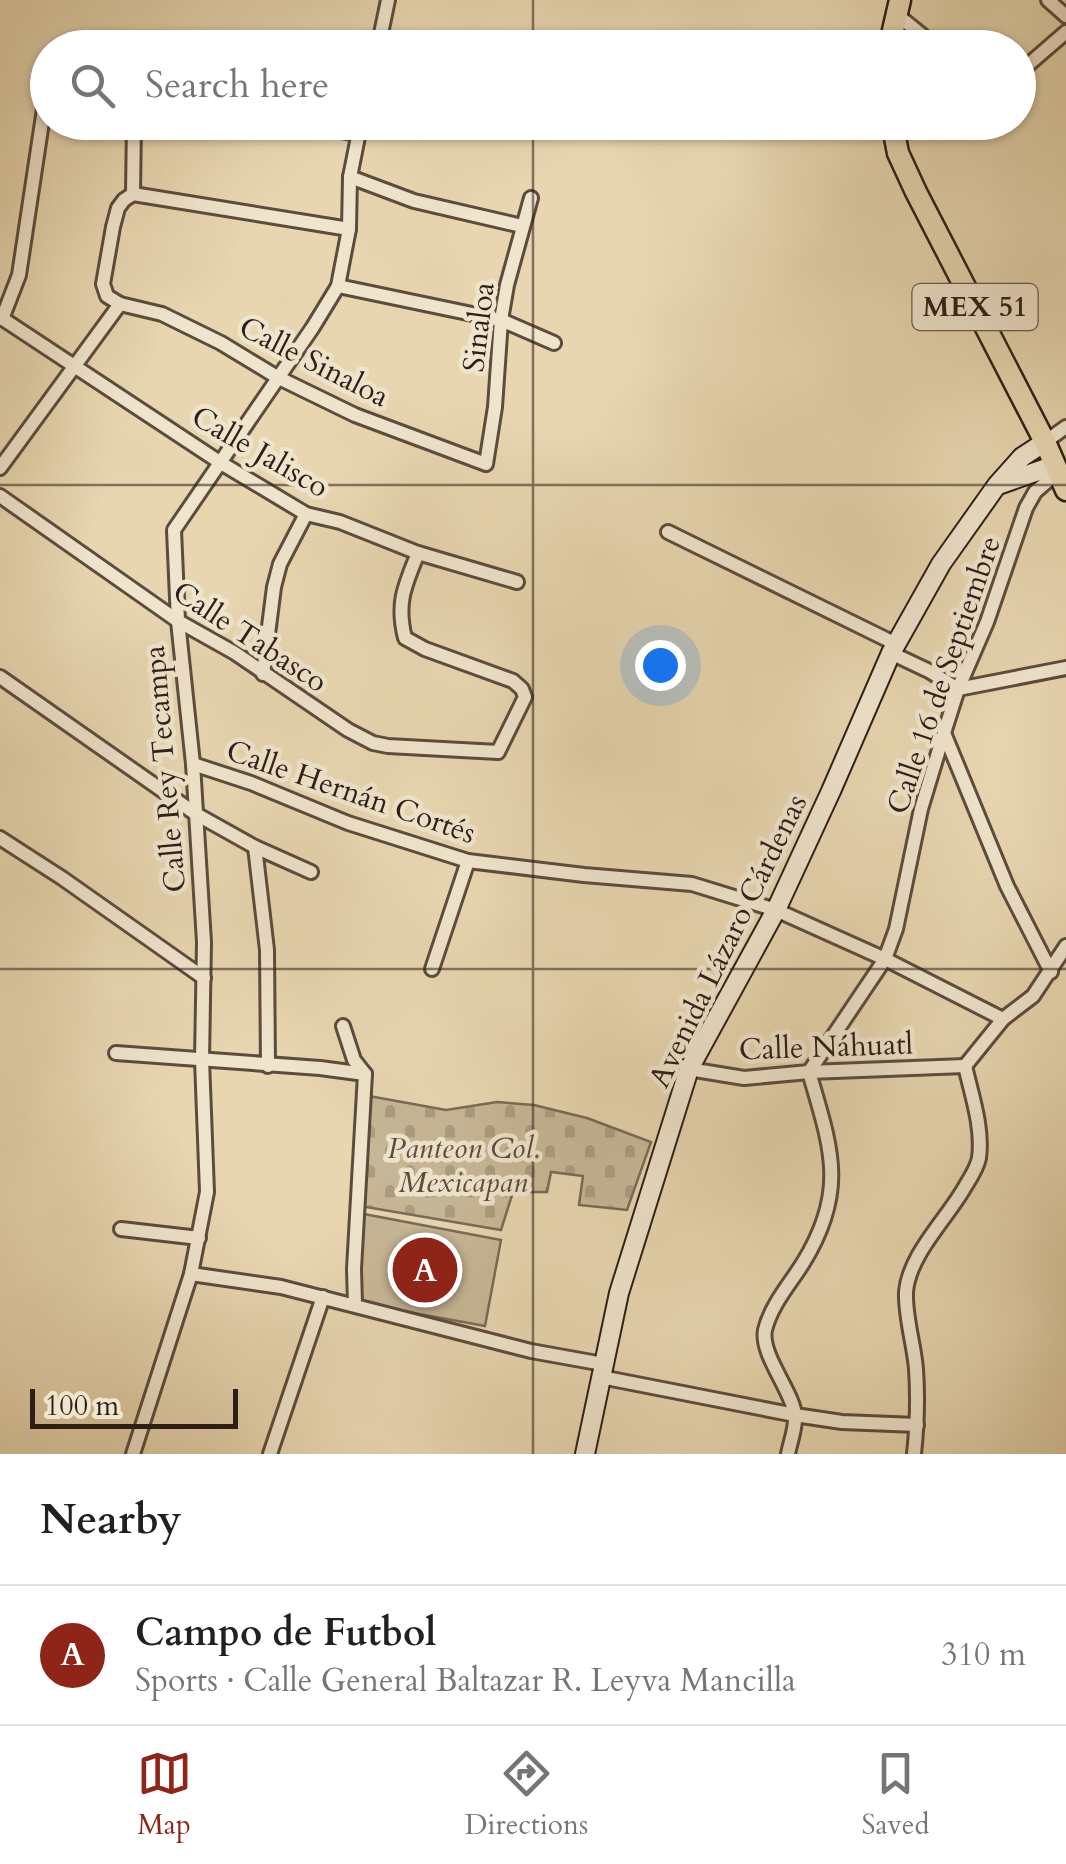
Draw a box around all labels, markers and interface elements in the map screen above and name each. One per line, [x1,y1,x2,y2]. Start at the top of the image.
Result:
search box [30,30,1036,140]
icon: search [65,58,120,113]
text: Search here [145,59,329,111]
street label: Sinaloa [453,280,505,374]
road number: MEX 51 [912,284,1038,330]
street label: Calle Sinaloa [232,307,396,417]
street label: Calle Jalisco [184,396,336,508]
street label: Calle 16 de Septiembre [877,531,1011,819]
street label: Calle Tabasco [165,572,335,702]
your location [635,640,686,691]
street label: Calle Rey Tecampa [134,644,196,894]
street label: Calle Hernán Cortés [221,730,481,854]
street label: Avenida Lázaro Cárdenas [639,787,817,1095]
street label: Calle Náhuatl [738,1023,914,1071]
park label: Panteon Col. Mexicapan [387,1128,539,1203]
pin: A [392,1232,458,1308]
scale bar [30,1384,238,1428]
text: 100 m [45,1387,119,1425]
text: Nearby [40,1491,182,1548]
text: Campo de Futbol [135,1607,436,1659]
text: A [60,1633,85,1677]
text: 310 m [941,1633,1026,1677]
text: Sports · Calle General Baltazar R. Leyva Mancilla [135,1659,796,1703]
tab: Map [137,1746,192,1844]
tab: Directions [465,1746,588,1844]
tab: Saved [861,1746,929,1844]

